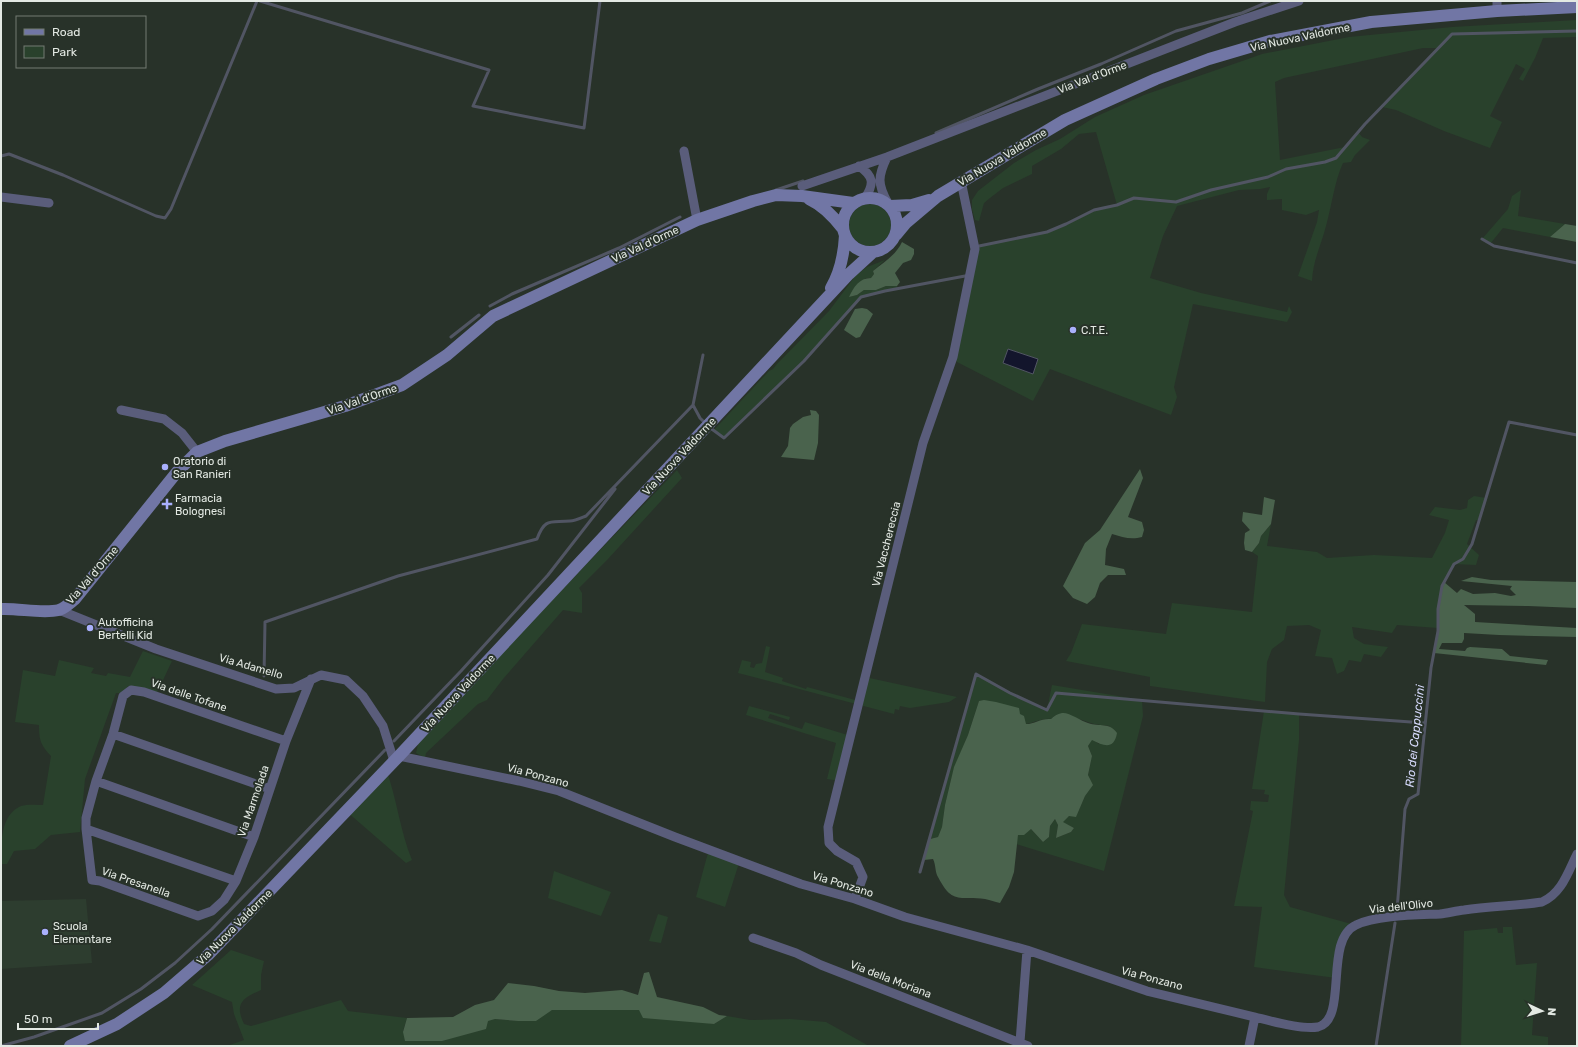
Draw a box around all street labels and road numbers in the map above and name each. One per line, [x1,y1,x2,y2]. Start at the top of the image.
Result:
street label: Via Nuova Valdorme [1249,21,1351,54]
street label: Via Val d'Orme [1056,58,1129,97]
street label: Via Nuova Valdorme [955,126,1049,189]
street label: Via Val d'Orme [609,223,681,266]
street label: Via Val d'Orme [326,381,399,417]
street label: Via Nuova Valdorme [640,415,719,498]
street label: Via Vacchereccia [870,500,903,588]
street label: Via Val d'Orme [64,544,121,607]
street label: Via Adamello [217,651,284,682]
street label: Via Nuova Valdorme [419,652,498,735]
street label: Via delle Tofane [149,676,229,715]
street label: Via Ponzano [506,761,570,790]
street label: Via Marmolada [235,764,272,839]
street label: Via Presanella [100,865,172,900]
street label: Via Ponzano [811,869,875,900]
street label: Via Nuova Valdorme [194,887,275,968]
street label: Via dell'Olivo [1369,897,1434,916]
street label: Via della Moriana [848,958,933,1001]
street label: Via Ponzano [1120,964,1184,993]

